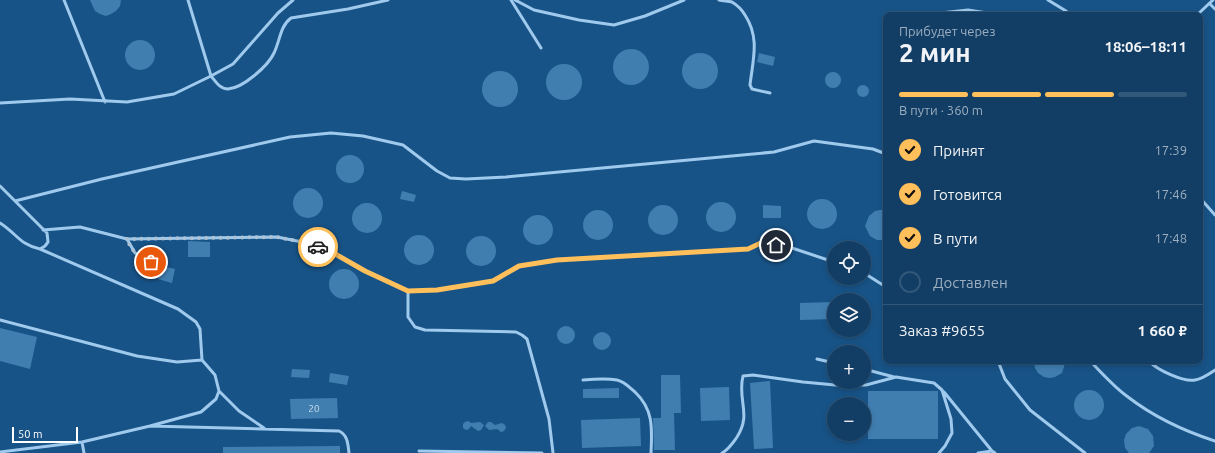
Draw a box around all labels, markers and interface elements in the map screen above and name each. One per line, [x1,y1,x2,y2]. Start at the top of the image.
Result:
text: Прибудет через [899,24,996,38]
text: 2 мин [899,38,971,67]
text: 18:06–18:11 [1104,38,1187,55]
text: В пути · 360 m [899,103,983,117]
icon: check [899,139,921,161]
text: Принят [933,142,985,159]
text: 17:39 [1154,143,1187,157]
icon: check [899,183,921,205]
text: Готовится [933,186,1002,203]
text: 17:46 [1154,187,1187,201]
courier [298,227,338,267]
icon: check [899,227,921,249]
pin [759,228,793,262]
text: В пути [933,230,978,247]
text: 17:48 [1154,231,1187,245]
icon: home [765,234,787,256]
icon: car [307,236,329,258]
map controls [827,241,871,441]
button: locate [827,241,871,285]
pin [134,245,168,279]
icon: bag [140,251,162,273]
text: Доставлен [933,274,1008,291]
button: layers [827,293,871,337]
text: Заказ #9655 [899,322,985,339]
text: 1 660 ₽ [1138,322,1187,339]
button: + [827,345,871,389]
button: − [827,397,871,441]
house number: 20 [308,403,320,414]
scale bar [12,425,78,444]
text: 50 m [18,428,42,440]

